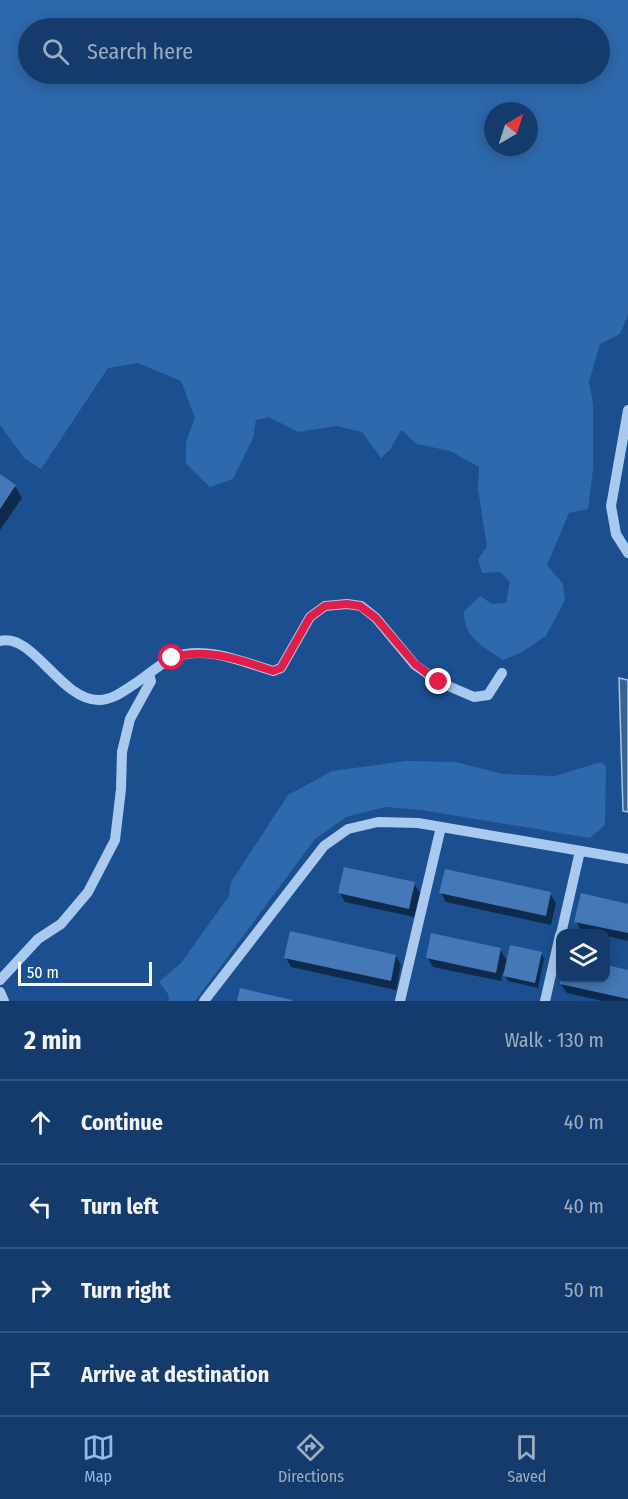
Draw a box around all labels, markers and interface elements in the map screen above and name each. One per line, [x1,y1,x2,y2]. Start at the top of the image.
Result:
search box [18,18,610,84]
icon: search [39,35,72,68]
text: Search here [87,38,193,65]
north arrow [484,102,538,156]
route start [158,644,184,670]
route end [425,668,451,694]
map controls [556,929,610,983]
button: layers [556,929,610,983]
scale bar [18,959,152,986]
text: 50 m [27,963,59,982]
text: 2 min [24,1025,82,1056]
text: Walk · 130 m [504,1028,604,1052]
icon: ahead [24,1106,57,1139]
text: Continue [81,1109,163,1136]
text: 40 m [564,1110,604,1134]
icon: left [24,1190,57,1223]
text: Turn left [81,1193,159,1220]
text: 40 m [564,1194,604,1218]
icon: right [24,1274,57,1307]
text: Turn right [81,1277,170,1304]
text: 50 m [564,1278,604,1302]
icon: arrive [24,1358,57,1391]
text: Arrive at destination [81,1361,269,1388]
tab: Map [82,1431,115,1486]
tab: Directions [278,1431,344,1486]
tab: Saved [507,1431,546,1486]

